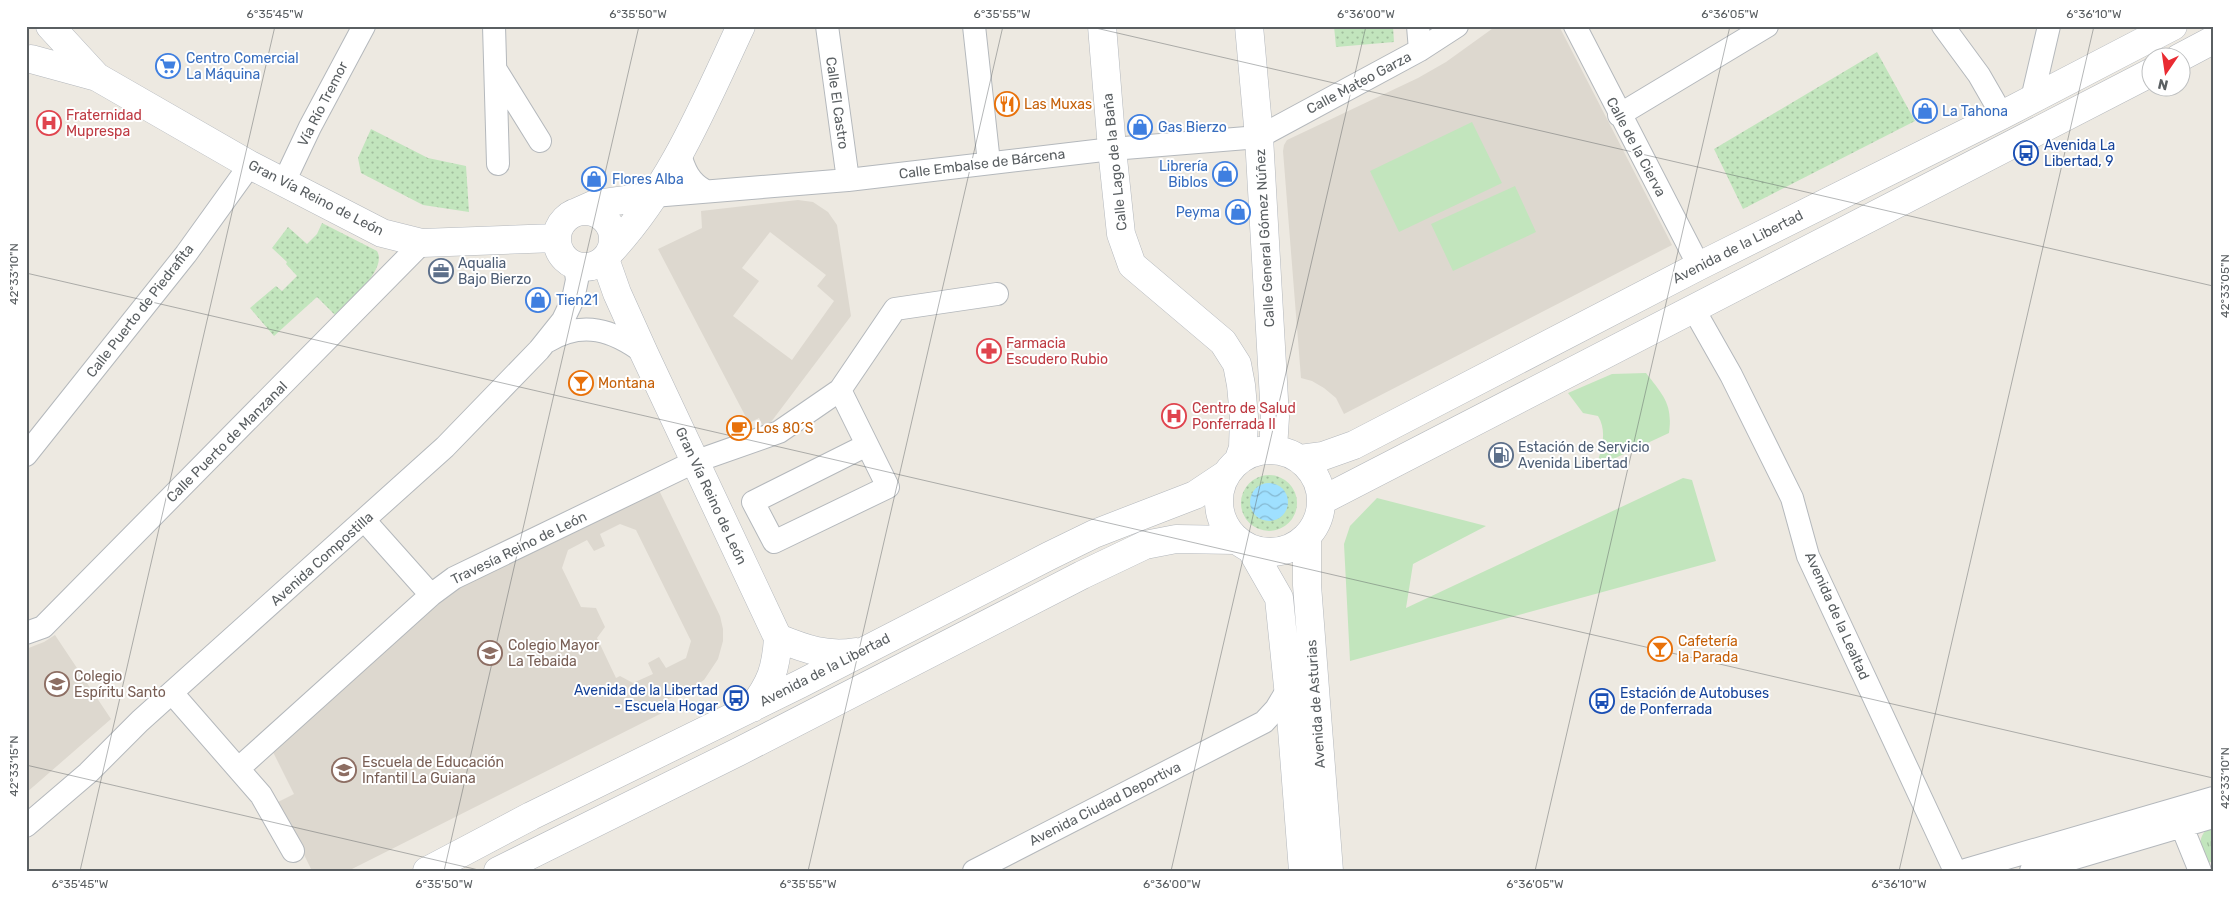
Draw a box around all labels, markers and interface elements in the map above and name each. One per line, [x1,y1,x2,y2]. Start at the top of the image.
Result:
text: 6°35'45"W [247,7,304,21]
text: 6°35'50"W [609,7,667,21]
text: 6°35'55"W [973,7,1031,21]
text: 6°36'00"W [1337,7,1395,21]
text: 6°36'05"W [1701,7,1759,21]
text: 6°36'10"W [2066,7,2122,21]
street label: Calle Mateo Garza [1304,48,1414,118]
north arrow [2142,48,2192,98]
place label: Centro Comercial La Máquina [186,50,299,83]
supermarket icon: Centro Comercial La Máquina [155,53,181,79]
street label: Calle El Castro [822,56,852,150]
street label: Vía Río Tremor [294,58,352,149]
text: N [2156,75,2170,94]
restaurant icon: Las Muxas [994,91,1020,117]
street label: Calle Lago de la Baña [1099,92,1131,232]
street label: Calle de la Cierva [1603,94,1669,200]
place label: Las Muxas [1024,96,1092,113]
shop icon: La Tahona [1912,98,1938,124]
place label: La Tahona [1942,103,2008,120]
place label: Fraternidad Muprespa [66,107,142,140]
hospital icon: Fraternidad Muprespa [36,110,62,136]
shop icon: Gas Bierzo [1127,114,1153,140]
place label: Gas Bierzo [1158,119,1227,136]
place label: Avenida La Libertad, 9 [2044,137,2115,170]
bus stop icon: Avenida La Libertad, 9 [2013,140,2039,166]
street label: Calle Embalse de Bárcena [898,145,1066,183]
street label: Calle General Gómez Núñez [1252,148,1278,328]
street label: Gran Vía Reino de León [245,156,387,240]
place label: Librería Biblos [1159,158,1208,191]
shop icon: Librería Biblos [1212,161,1238,187]
shop icon: Flores Alba [581,166,607,192]
place label: Flores Alba [612,171,684,188]
shop icon: Peyma [1225,199,1251,225]
place label: Peyma [1176,204,1220,221]
street label: Avenida de la Libertad [1670,207,1806,287]
street label: Calle Puerto de Piedrafita [83,241,197,381]
text: 42°33'10"N [7,243,21,305]
text: 42°33'05"N [2218,254,2232,318]
place label: Aqualia Bajo Bierzo [458,255,531,288]
office icon: Aqualia Bajo Bierzo [428,258,454,284]
shop icon: Tien21 [525,287,551,313]
place label: Tien21 [556,292,598,309]
place label: Farmacia Escudero Rubio [1006,335,1108,368]
pharmacy icon: Farmacia Escudero Rubio [976,338,1002,364]
bar icon: Montana [568,370,594,396]
place label: Montana [598,375,655,392]
street label: Calle Puerto de Manzanal [163,378,291,506]
place label: Centro de Salud Ponferrada II [1192,400,1296,433]
hospital icon: Centro de Salud Ponferrada II [1161,403,1187,429]
cafe icon: Los 80´S [726,415,752,441]
place label: Los 80´S [756,420,814,437]
street label: Gran Vía Reino de León [672,425,750,567]
place label: Estación de Servicio Avenida Libertad [1518,439,1650,472]
fuel station icon: Estación de Servicio Avenida Libertad [1488,442,1514,468]
street label: Avenida Compostilla [267,508,377,610]
street label: Travesía Reino de León [448,508,590,588]
street label: Avenida de la Lealtad [1801,549,1873,683]
street label: Avenida de la Libertad [757,630,893,710]
place label: Cafetería la Parada [1678,633,1738,666]
bar icon: Cafetería la Parada [1647,636,1673,662]
place label: Colegio Mayor La Tebaida [508,637,600,670]
street label: Avenida de Asturias [1303,639,1329,769]
school or university icon: Colegio Mayor La Tebaida [477,640,503,666]
place label: Colegio Espíritu Santo [74,668,166,701]
school or university icon: Colegio Espíritu Santo [44,671,70,697]
place label: Avenida de la Libertad - Escuela Hogar [574,682,719,715]
bus stop icon: Avenida de la Libertad - Escuela Hogar [723,685,749,711]
place label: Estación de Autobuses de Ponferrada [1620,685,1769,718]
bus stop icon: Estación de Autobuses de Ponferrada [1589,688,1615,714]
text: 42°33'15"N [7,735,21,797]
text: 42°33'10"N [2218,747,2232,809]
place label: Escuela de Educación Infantil La Guiana [362,754,504,787]
school or university icon: Escuela de Educación Infantil La Guiana [331,757,357,783]
street label: Avenida Ciudad Deportiva [1026,758,1184,850]
text: 6°35'45"W [52,877,109,891]
text: 6°35'50"W [415,877,473,891]
text: 6°35'55"W [779,877,837,891]
text: 6°36'00"W [1143,877,1201,891]
text: 6°36'05"W [1506,877,1564,891]
text: 6°36'10"W [1871,877,1927,891]

